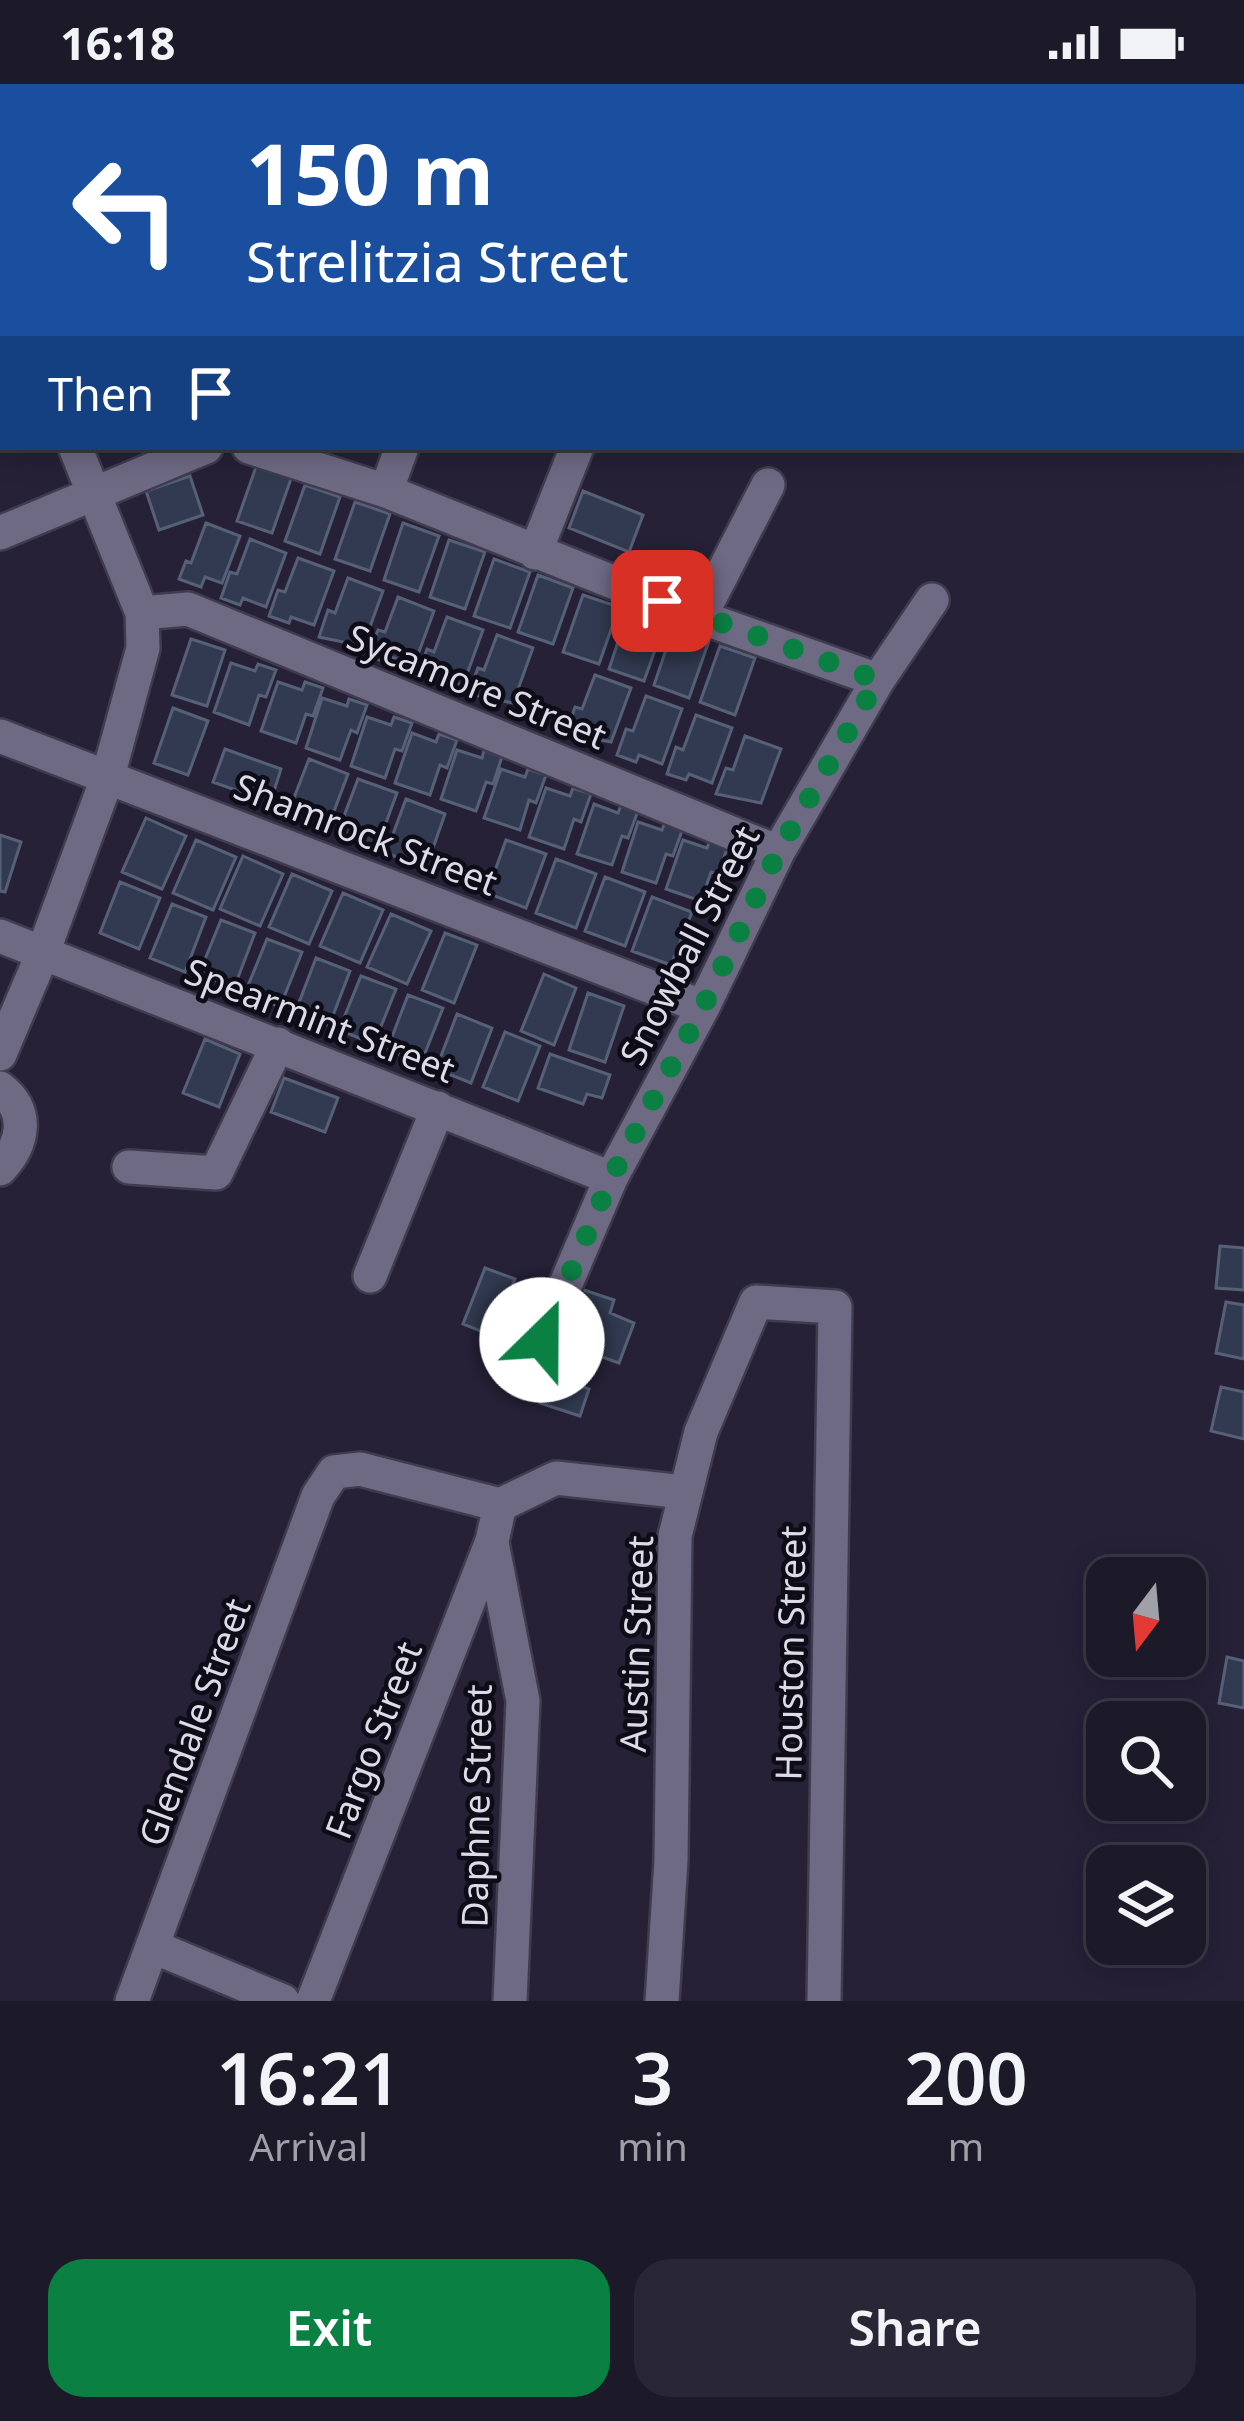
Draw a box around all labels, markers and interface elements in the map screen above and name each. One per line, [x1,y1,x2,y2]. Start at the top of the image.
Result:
text: 16:18 [60,12,176,73]
text: 150 m [246,115,494,230]
icon: left [48,132,204,288]
text: Strelitzia Street [246,224,629,298]
icon: arrive [178,360,244,426]
text: Then [48,363,154,424]
pin [611,550,713,652]
icon: arrive [629,568,695,634]
street label: Sycamore Street [340,612,614,760]
street label: Shamrock Street [227,761,505,907]
street label: Snowball Street [608,817,770,1073]
street label: Spearmint Street [178,946,462,1094]
position arrow [479,1277,605,1403]
street label: Houston Street [763,1525,817,1781]
street label: Austin Street [608,1535,664,1753]
north arrow [1086,1557,1206,1677]
map controls [1086,1557,1206,1965]
street label: Glendale Street [127,1592,261,1852]
street label: Fargo Street [313,1635,433,1845]
street label: Daphne Street [449,1684,503,1928]
button: search [1086,1701,1206,1821]
button: layers [1086,1845,1206,1965]
text: 16:21 [216,2028,401,2126]
text: 3 [632,2028,673,2126]
text: 200 [904,2028,1028,2126]
text: Arrival [249,2119,368,2172]
text: min [617,2119,688,2172]
text: m [948,2119,984,2172]
button: Exit [48,2259,610,2397]
button: Share [634,2259,1196,2397]

